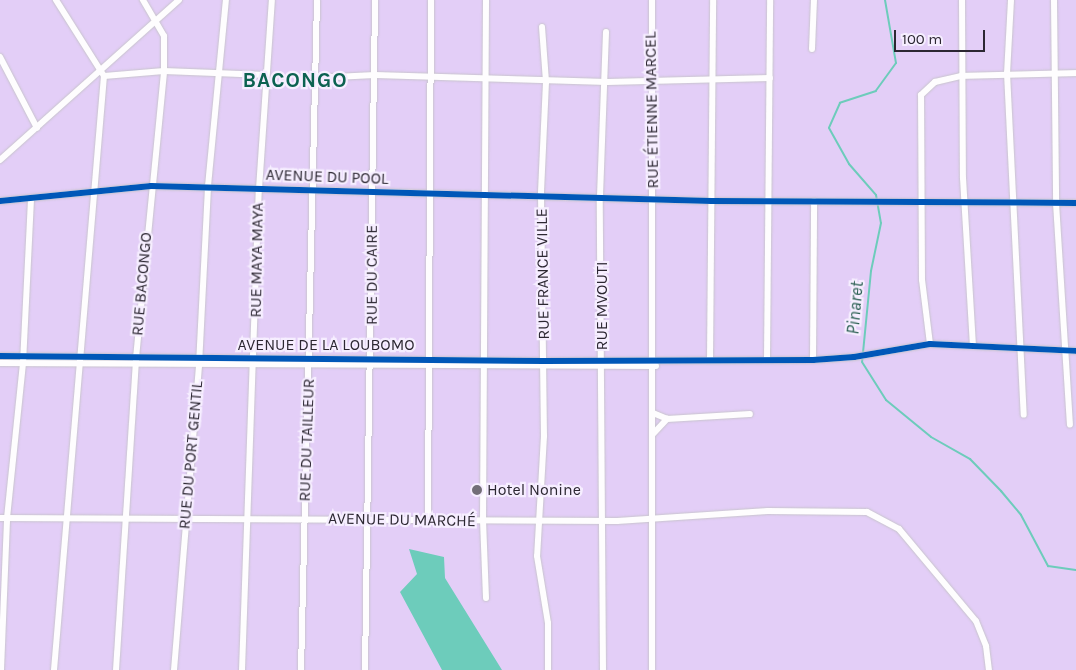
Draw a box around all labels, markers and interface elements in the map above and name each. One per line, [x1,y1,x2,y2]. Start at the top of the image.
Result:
scale bar [896,20,987,52]
text: 100 m [902,30,942,48]
street label: RUE ÉTIENNE MARCEL [641,31,663,189]
district label: BACONGO [242,67,348,93]
street label: AVENUE DU POOL [265,165,389,189]
street label: RUE MAYA MAYA [246,202,268,318]
street label: RUE FRANCE VILLE [532,208,554,340]
street label: RUE DU CAIRE [362,225,382,325]
street label: RUE BACONGO [128,231,156,337]
street label: RUE MVOUTI [592,262,612,350]
water label: Pinaret [842,281,868,335]
street label: AVENUE DE LA LOUBOMO [237,335,415,355]
street label: RUE DU TAILLEUR [295,378,319,502]
street label: RUE DU PORT GENTIL [175,380,207,530]
place label: Hotel Nonine [487,480,581,500]
marker: Hotel Nonine [471,484,483,496]
street label: AVENUE DU MARCHÉ [328,509,476,531]

